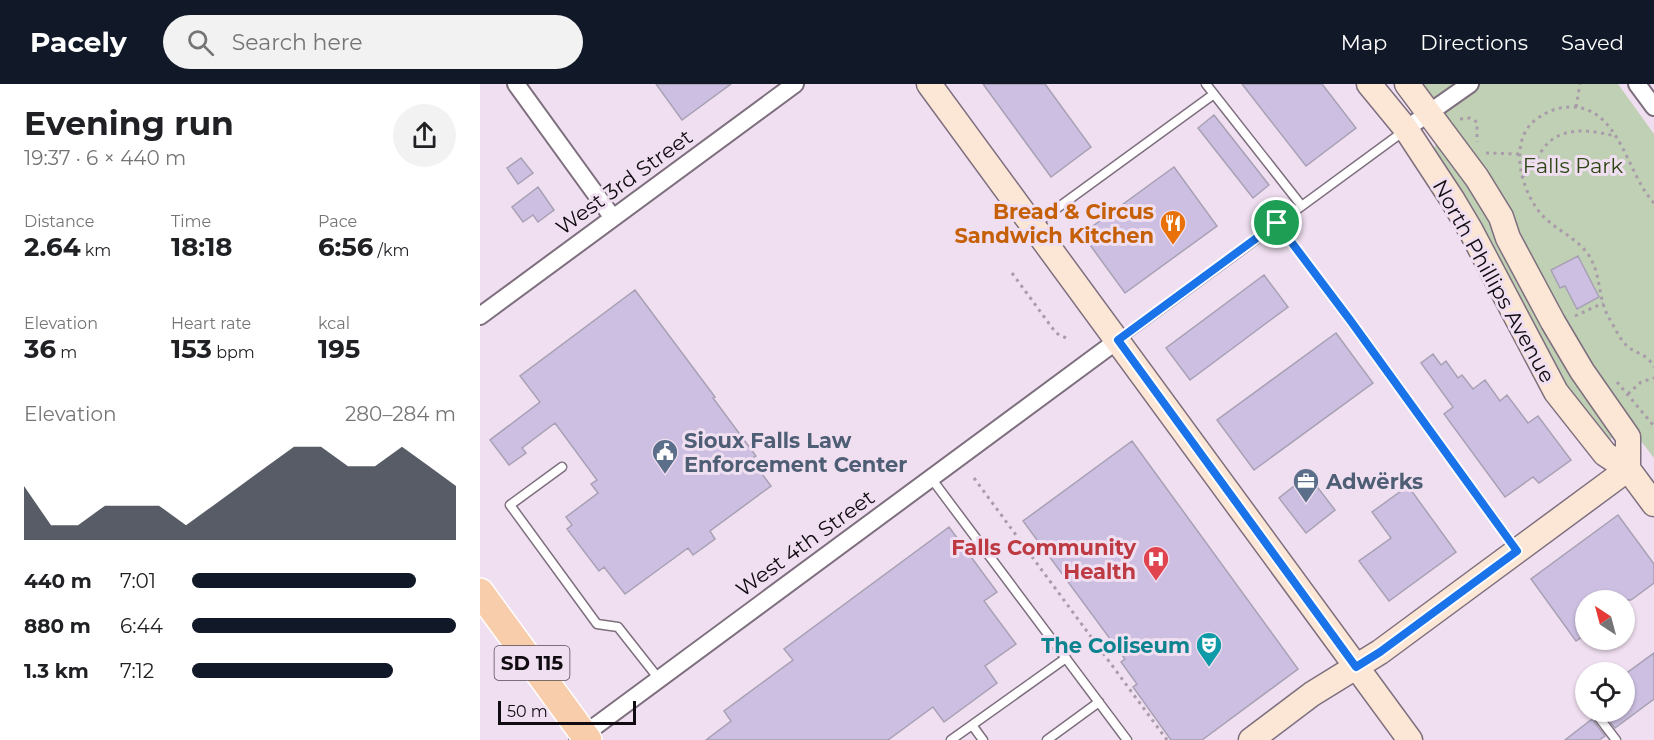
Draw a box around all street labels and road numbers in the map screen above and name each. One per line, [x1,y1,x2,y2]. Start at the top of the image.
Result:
street label: West 3rd Street [551,124,697,240]
street label: North Phillips Avenue [1428,175,1560,387]
street label: West 4th Street [731,484,879,602]
road number: SD 115 [494,646,570,680]

